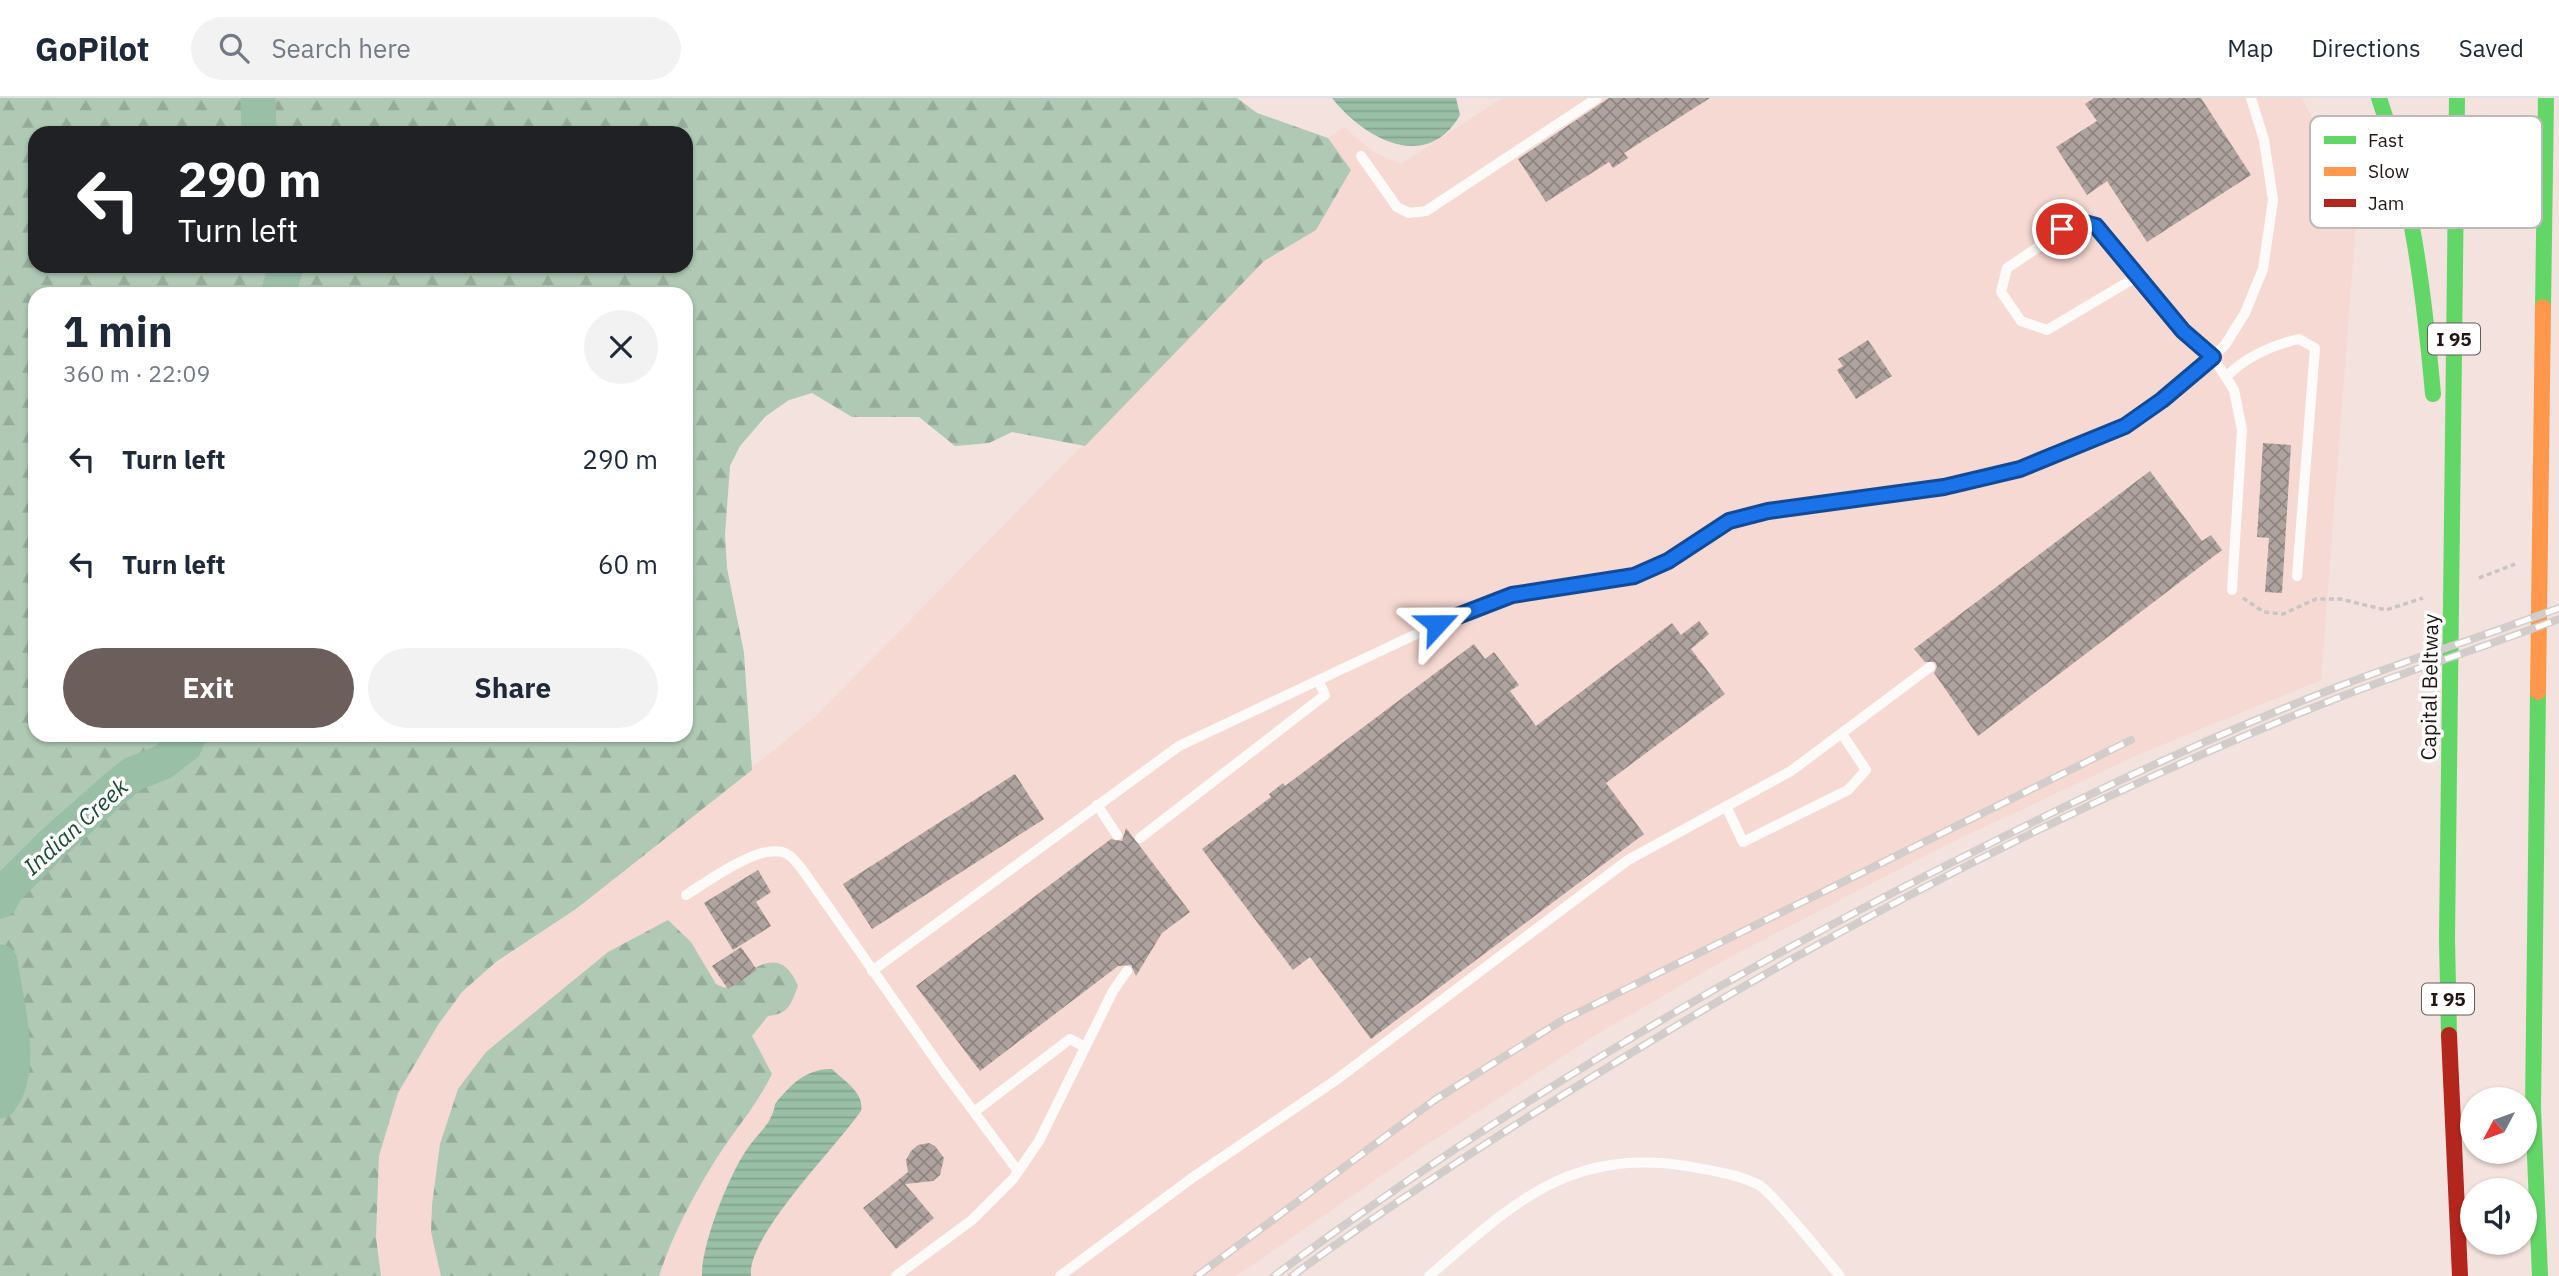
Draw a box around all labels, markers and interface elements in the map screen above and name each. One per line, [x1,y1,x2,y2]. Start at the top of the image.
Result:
search box [191,17,681,80]
text: GoPilot [35,27,149,70]
icon: search [215,29,253,67]
text: Search here [271,31,411,65]
text: Map [2227,32,2273,64]
text: Directions [2311,32,2421,64]
text: Saved [2459,32,2524,64]
legend [2310,116,2542,228]
text: Fast [2368,128,2404,152]
text: 290 m [178,147,322,210]
icon: left [63,154,154,245]
text: Slow [2368,159,2409,183]
text: Jam [2368,191,2404,215]
pin [2032,199,2092,259]
text: Turn left [178,209,298,251]
icon: arrive [2043,210,2081,248]
text: 1 min [63,304,173,359]
button: close [584,310,658,384]
road number: I 95 [2428,324,2480,354]
text: 360 m · 22:09 [63,358,210,388]
icon: left [63,440,101,478]
text: Turn left [122,442,225,476]
text: 290 m [582,442,658,476]
icon: left [63,545,101,583]
text: Turn left [122,547,225,581]
text: 60 m [598,547,658,581]
position arrow [1400,587,1474,661]
street label: Capital Beltway [2414,613,2444,761]
button: Exit [63,648,354,728]
button: Share [368,648,658,728]
water label: Indian Creek [16,770,134,881]
road number: I 95 [2422,984,2474,1015]
north arrow [2460,1087,2538,1164]
map controls [2460,1087,2537,1255]
button: sound [2460,1178,2537,1255]

